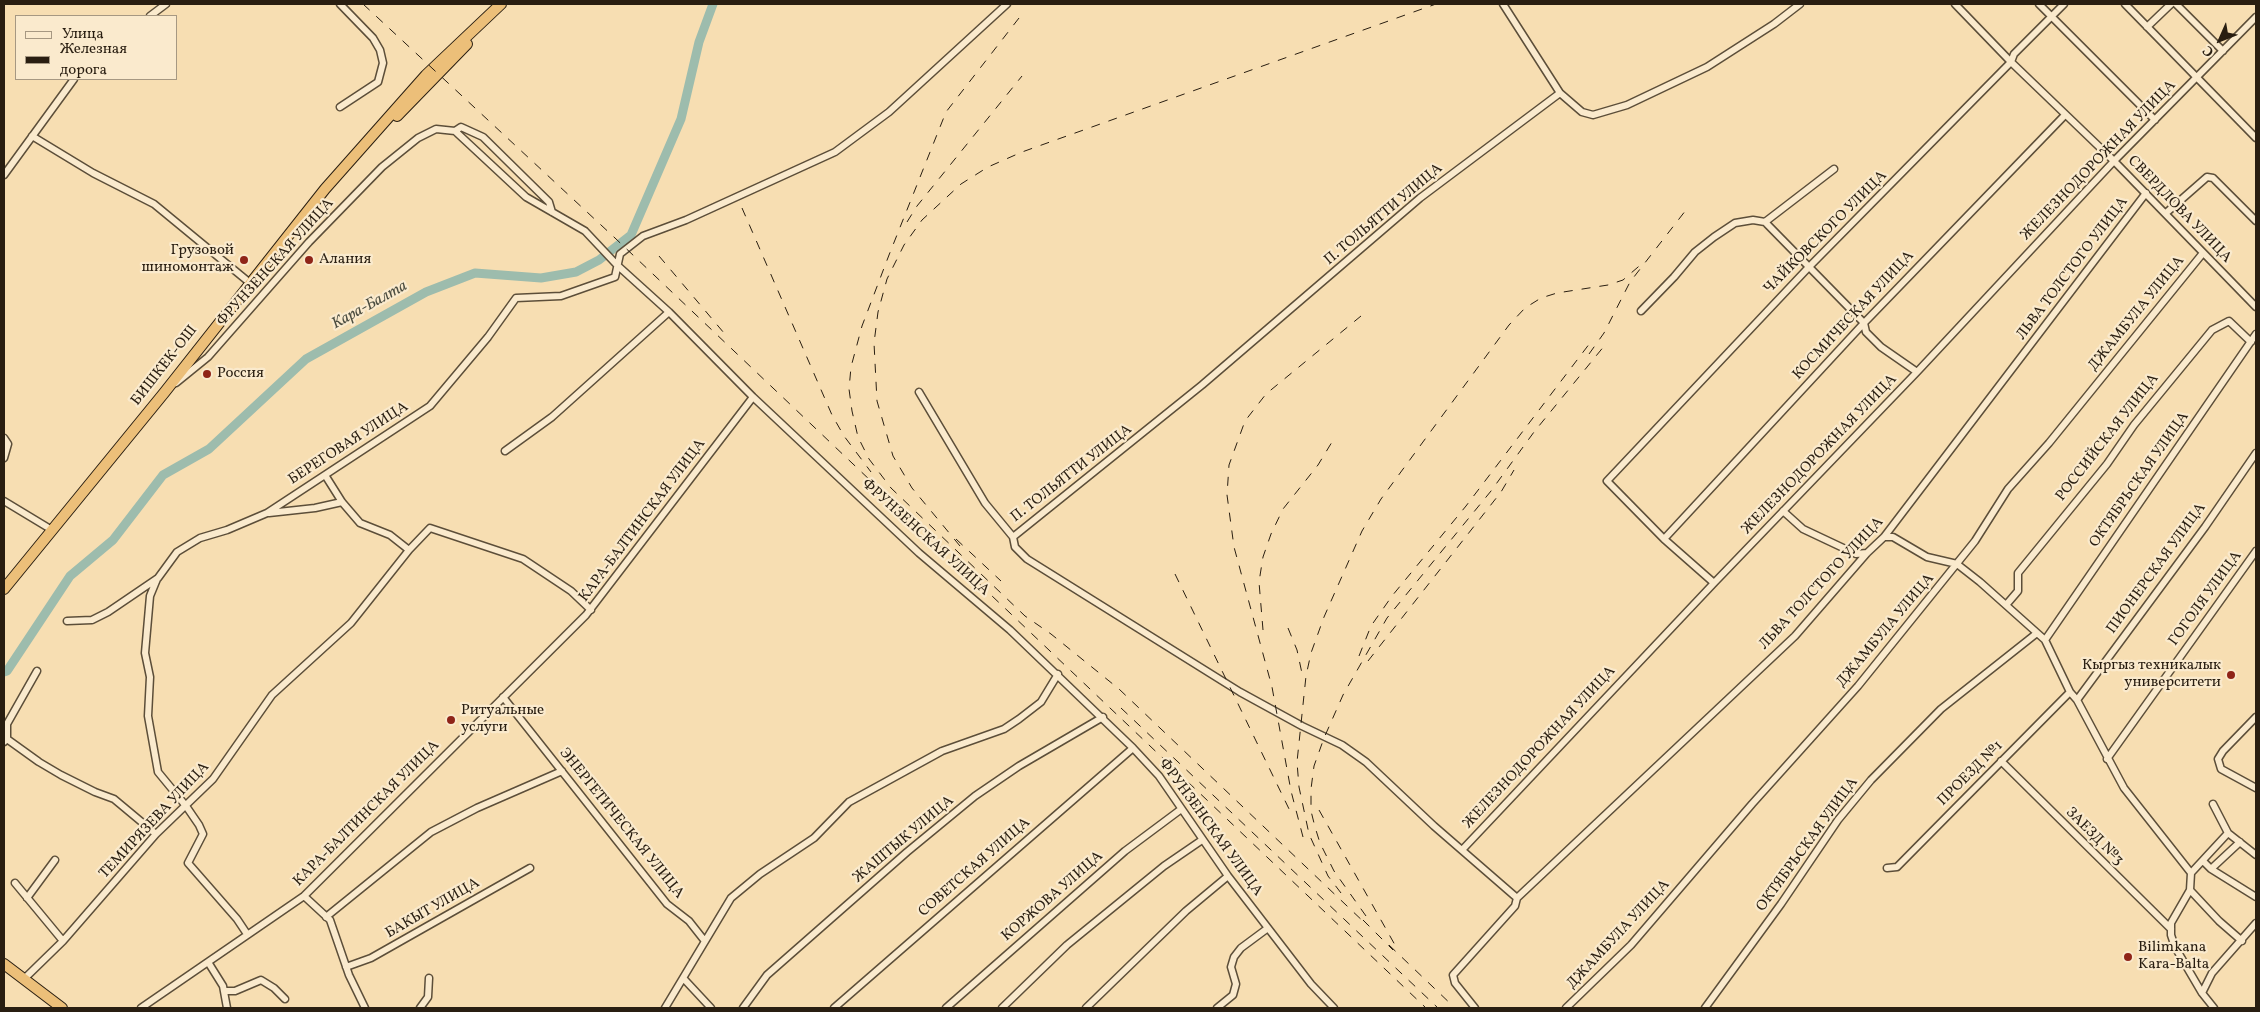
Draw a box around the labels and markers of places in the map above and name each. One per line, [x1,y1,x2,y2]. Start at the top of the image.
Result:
place label: Грузовой шиномонтаж [141,242,234,277]
place label: Алания [319,251,371,269]
marker: Грузовой шиномонтаж [238,254,250,266]
marker: Алания [303,254,315,266]
place label: Россия [217,365,264,383]
marker: Россия [201,368,213,380]
place label: Кыргыз техникалык университети [2082,657,2221,692]
marker: Кыргыз техникалык университети [2225,669,2237,681]
place label: Ритуальные услуги [461,702,544,737]
marker: Ритуальные услуги [445,714,457,726]
place label: Bilimkana Kara-Balta [2138,939,2209,974]
marker: Bilimkana Kara-Balta [2122,951,2134,963]

